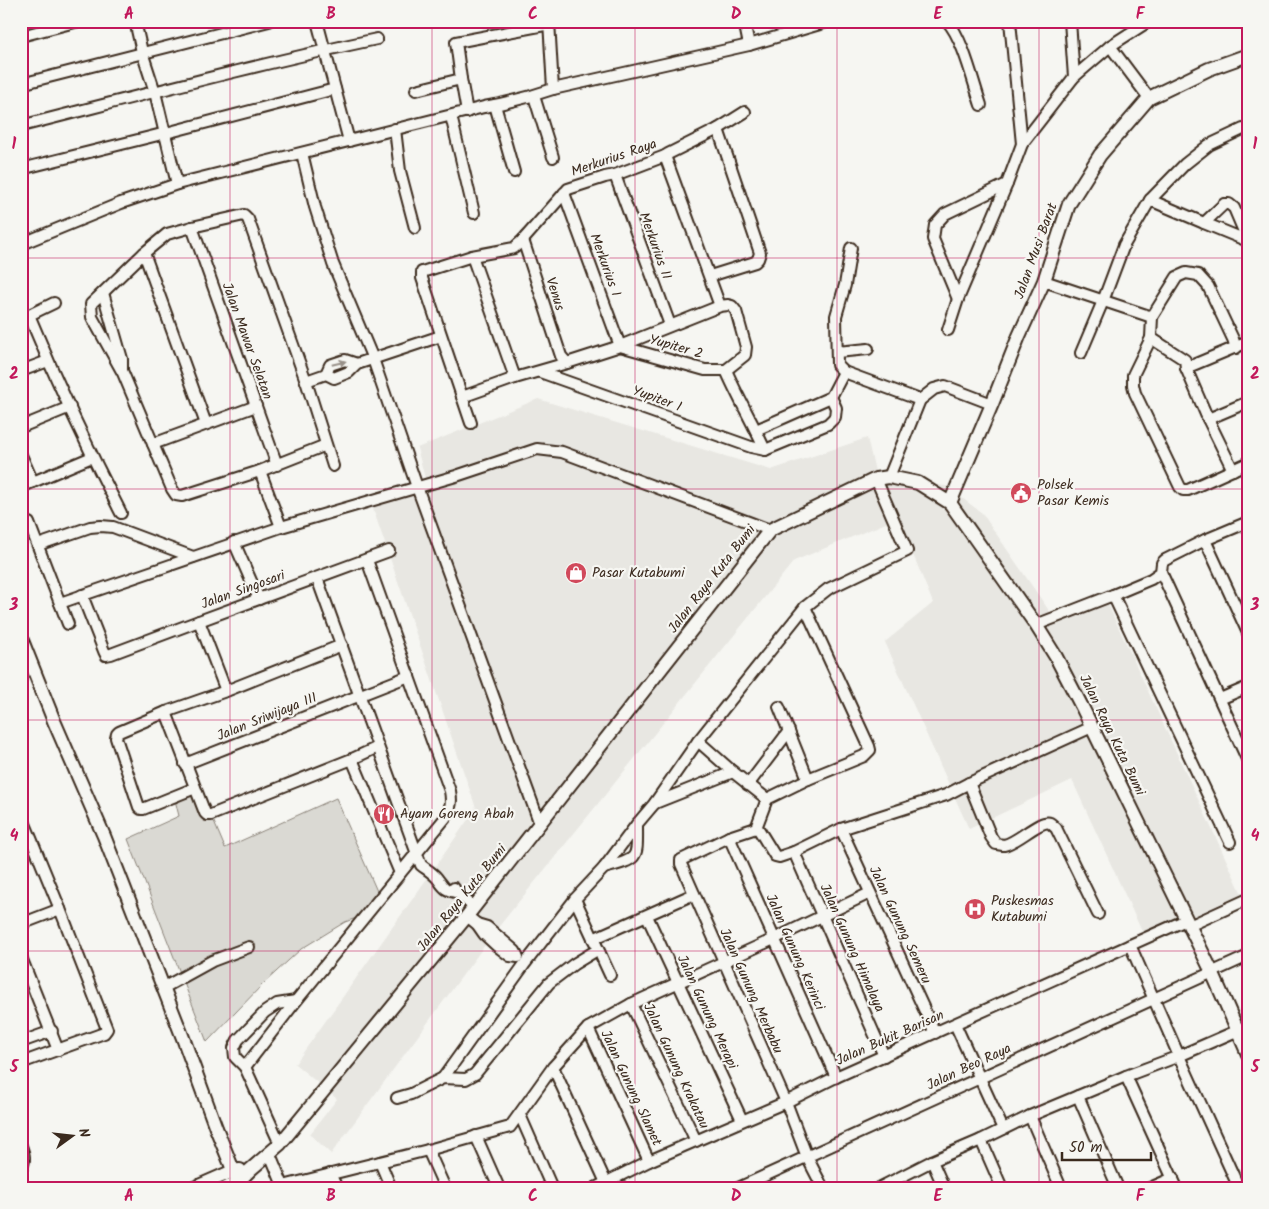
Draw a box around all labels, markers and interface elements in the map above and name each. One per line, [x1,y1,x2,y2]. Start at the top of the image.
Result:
text: A [124,2,134,27]
text: B [326,2,336,27]
text: C [528,2,538,27]
text: D [731,2,742,27]
text: E [934,2,944,27]
text: F [1136,2,1146,27]
text: 1 [12,132,17,157]
text: 1 [1253,132,1258,157]
street label: Merkurius Raya [568,133,660,183]
street label: Jalan Musi Barat [1008,199,1064,302]
street label: Merkurius II [633,209,677,283]
street label: Merkurius I [583,230,627,300]
street label: Venus [539,274,571,314]
street label: Jalan Mawar Selatan [216,279,278,403]
street label: Yupiter 2 [647,329,705,365]
one-way arrow [331,359,346,367]
text: 2 [9,362,19,387]
text: 2 [1250,362,1260,387]
street label: Yupiter 1 [629,380,685,418]
place label: Polsek Pasar Kemis [1037,474,1109,512]
public building icon: Polsek Pasar Kemis [1009,481,1033,505]
street label: Jalan Raya Kuta Bumi [663,520,762,638]
shop icon: Pasar Kutabumi [564,561,588,585]
place label: Pasar Kutabumi [592,562,685,584]
street label: Jalan Singosari [198,564,289,615]
text: 3 [9,593,19,618]
text: 3 [1250,593,1260,618]
street label: Jalan Raya Kuta Bumi [1073,671,1151,800]
street label: Jalan Sriwijaya III [214,687,320,747]
restaurant icon: Ayam Goreng Abah [372,802,396,826]
place label: Ayam Goreng Abah [400,803,514,825]
text: 4 [10,824,19,849]
text: 4 [1251,824,1260,849]
street label: Jalan Raya Kuta Bumi [412,839,513,956]
street label: Jalan Gunung Semeru [863,862,937,988]
street label: Jalan Gunung Himalaya [814,880,890,1016]
street label: Jalan Gunung Kerinci [760,890,831,1014]
place label: Puskesmas Kutabumi [991,890,1054,928]
hospital icon: Puskesmas Kutabumi [963,897,987,921]
street label: Jalan Gunung Merbabu [713,925,789,1058]
street label: Jalan Gunung Merapi [671,951,743,1073]
street label: Jalan Gunung Krakatau [637,999,715,1133]
street label: Jalan Bukit Barisan [832,1004,948,1072]
street label: Jalan Gunung Slamet [594,1026,668,1150]
street label: Jalan Beo Raya [923,1038,1015,1096]
text: 5 [9,1055,20,1080]
text: 5 [1250,1055,1261,1080]
north arrow [48,1112,98,1162]
text: N [72,1126,95,1140]
scale bar [1062,1129,1150,1161]
text: 50 m [1069,1136,1103,1160]
text: A [124,1184,134,1209]
text: B [326,1184,336,1209]
text: C [528,1184,538,1209]
text: D [731,1184,742,1209]
text: E [934,1184,944,1209]
text: F [1136,1184,1146,1209]

